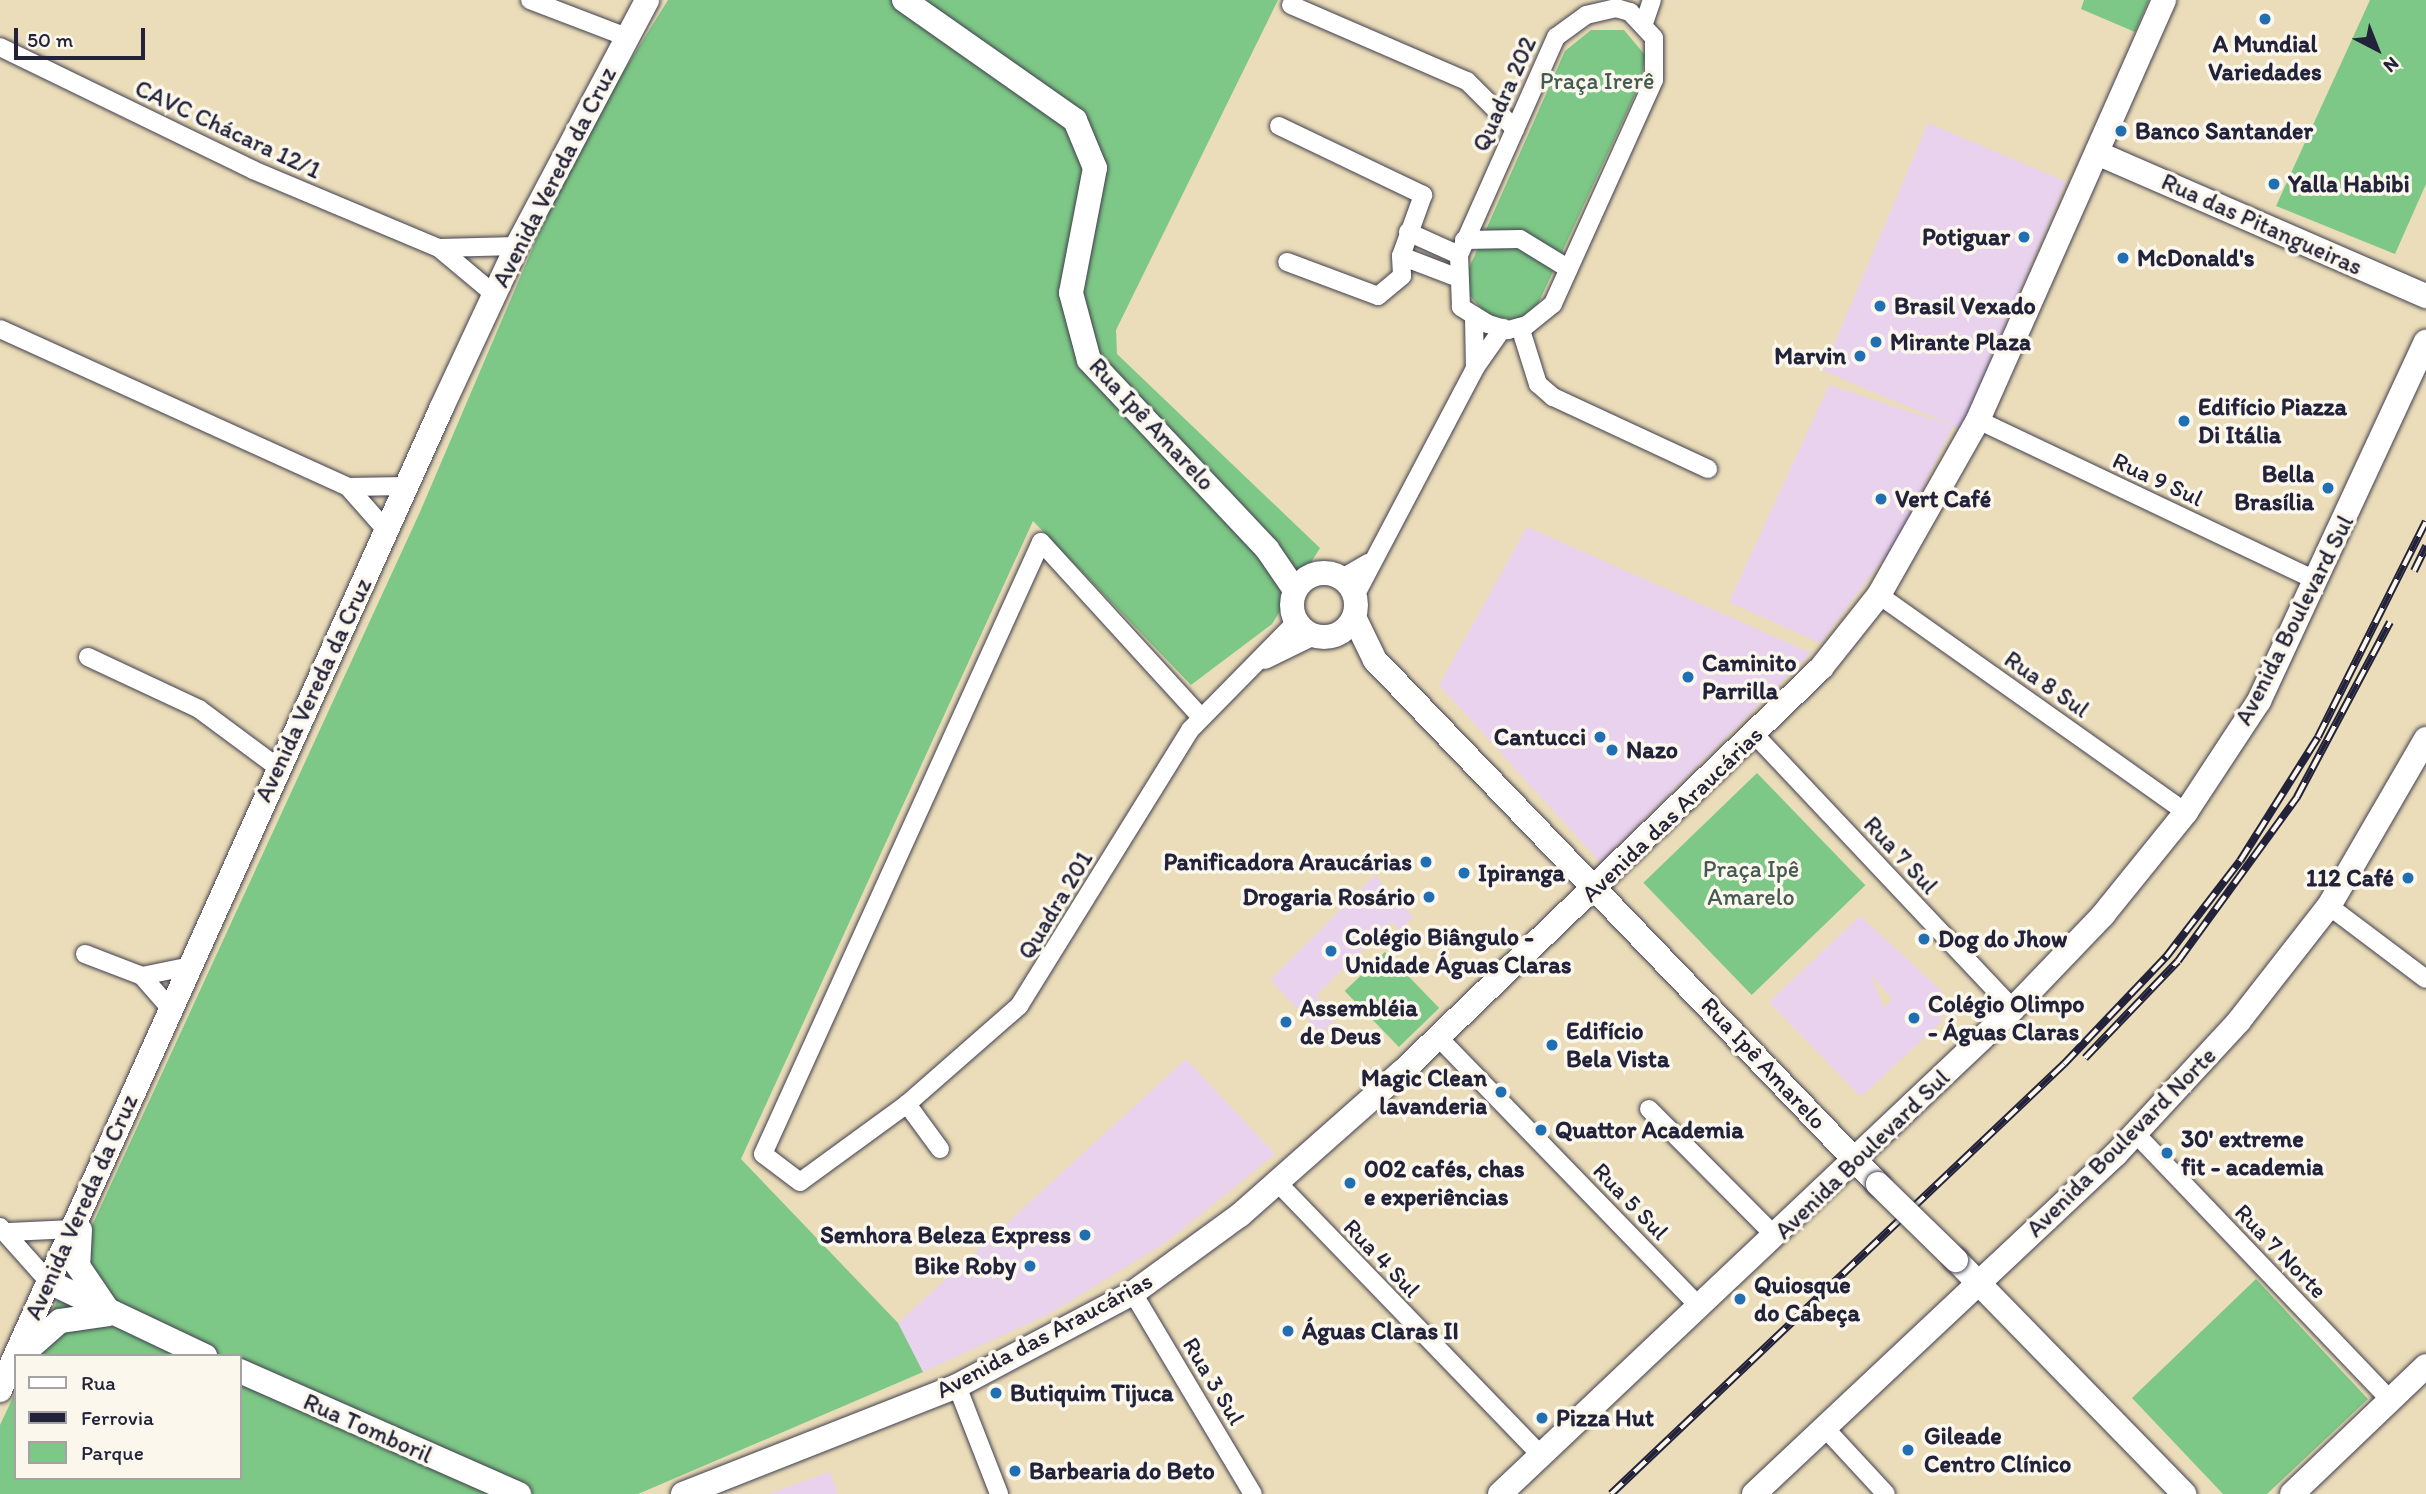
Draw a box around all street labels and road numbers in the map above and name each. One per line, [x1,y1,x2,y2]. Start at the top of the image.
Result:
street label: Quadra 202 [1466,32,1542,156]
street label: Avenida Vereda da Cruz [486,62,622,292]
street label: CAVC Chácara 12/1 [130,73,326,185]
street label: Rua das Pitangueiras [2157,167,2367,281]
street label: Rua Ipê Amarelo [1083,352,1221,496]
street label: Rua 9 Sul [2108,446,2208,512]
street label: Avenida Boulevard Sul [2228,510,2360,730]
street label: Avenida Vereda da Cruz [248,573,378,807]
street label: Rua 8 Sul [1999,644,2095,724]
street label: Avenida das Araucárias [1575,720,1769,908]
street label: Rua 7 Sul [1858,810,1944,900]
street label: Quadra 201 [1011,846,1099,964]
street label: Rua Ipê Amarelo [1695,991,1833,1135]
street label: Avenida Boulevard Norte [2020,1041,2222,1243]
street label: Avenida Boulevard Sul [1769,1063,1955,1245]
street label: Avenida Vereda da Cruz [18,1090,144,1324]
street label: Rua 5 Sul [1587,1156,1675,1246]
street label: Rua 7 Norte [2229,1198,2333,1304]
street label: Rua 4 Sul [1337,1213,1427,1303]
street label: Avenida das Araucárias [930,1265,1158,1405]
street label: Rua 3 Sul [1177,1332,1251,1430]
street label: Rua Tomboril [300,1387,436,1469]

